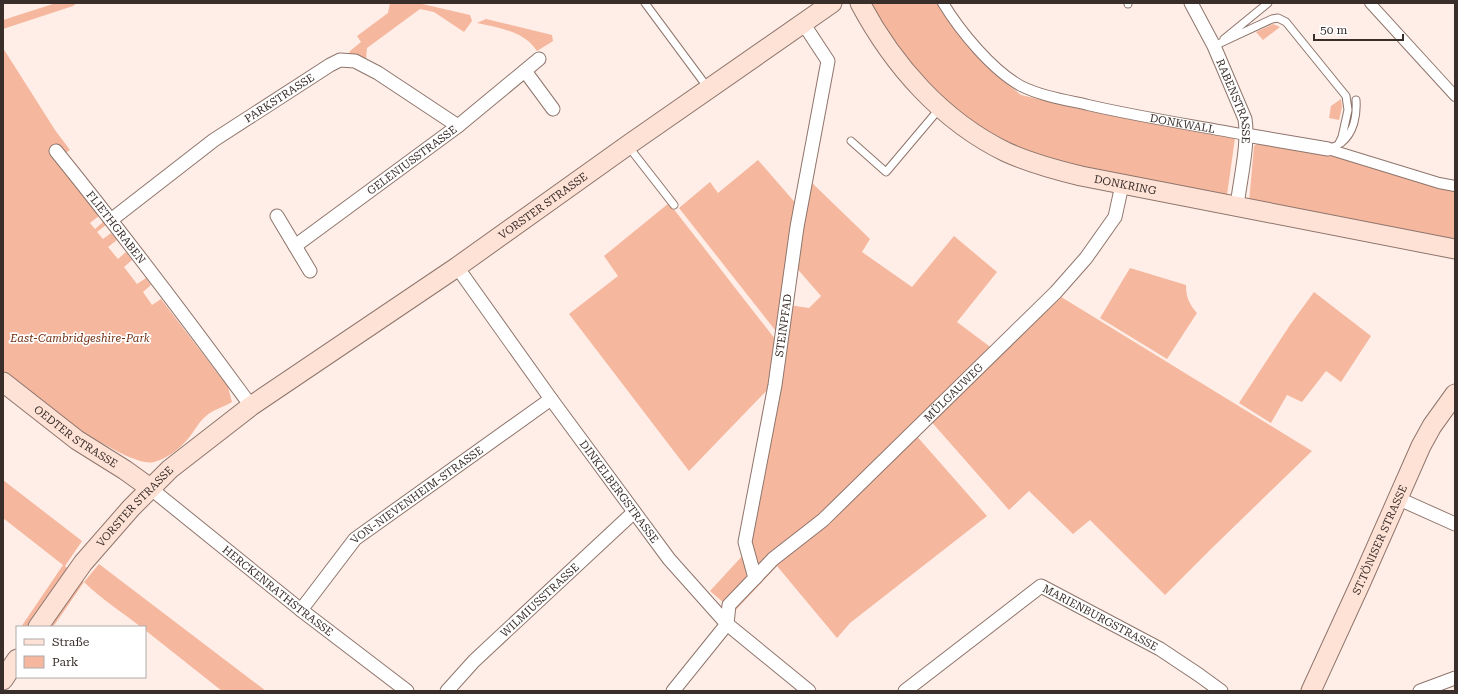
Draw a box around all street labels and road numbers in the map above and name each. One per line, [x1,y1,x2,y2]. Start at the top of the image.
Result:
street label: RABENSTRASSE [1214,57,1253,144]
street label: PARKSTRASSE [242,71,316,125]
street label: DONKWALL [1149,111,1216,136]
street label: GELENIUSSTRASSE [364,123,459,197]
street label: VORSTER STRASSE [496,170,590,242]
street label: DONKRING [1093,172,1158,197]
street label: FLIETHGRABEN [84,188,148,266]
street label: STEINPFAD [772,293,794,358]
street label: MÜLGAUWEG [921,360,986,424]
street label: OEDTER STRASSE [32,402,120,470]
street label: DINKELBERGSTRASSE [577,438,661,545]
street label: VON-NIEVENHEIM-STRASSE [347,443,485,546]
street label: VORSTER STRASSE [94,463,176,549]
street label: ST.TÖNISER STRASSE [1350,483,1410,597]
street label: HERCKENRATHSTRASSE [220,543,336,639]
street label: WILMIUSSTRASSE [498,560,582,640]
street label: MARIENBURGSTRASSE [1041,582,1160,653]

